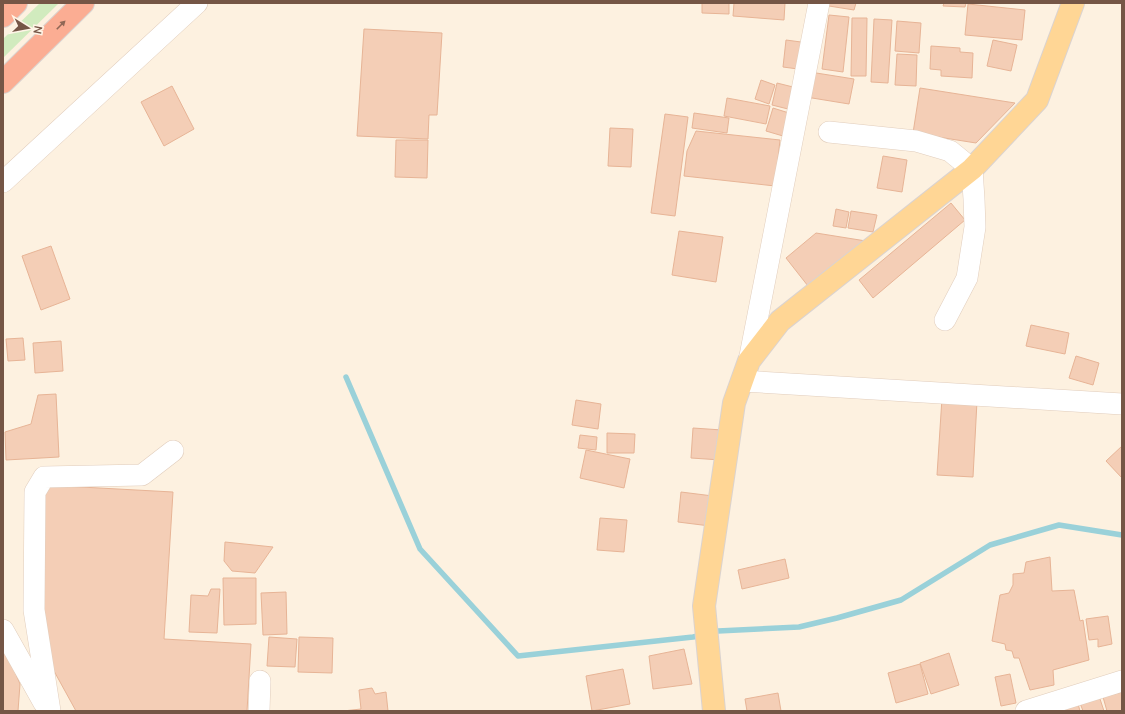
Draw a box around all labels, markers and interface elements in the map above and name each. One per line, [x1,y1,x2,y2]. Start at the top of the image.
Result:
north arrow [8,8,48,48]
one-way arrow [56,20,65,30]
text: N [30,25,46,35]

